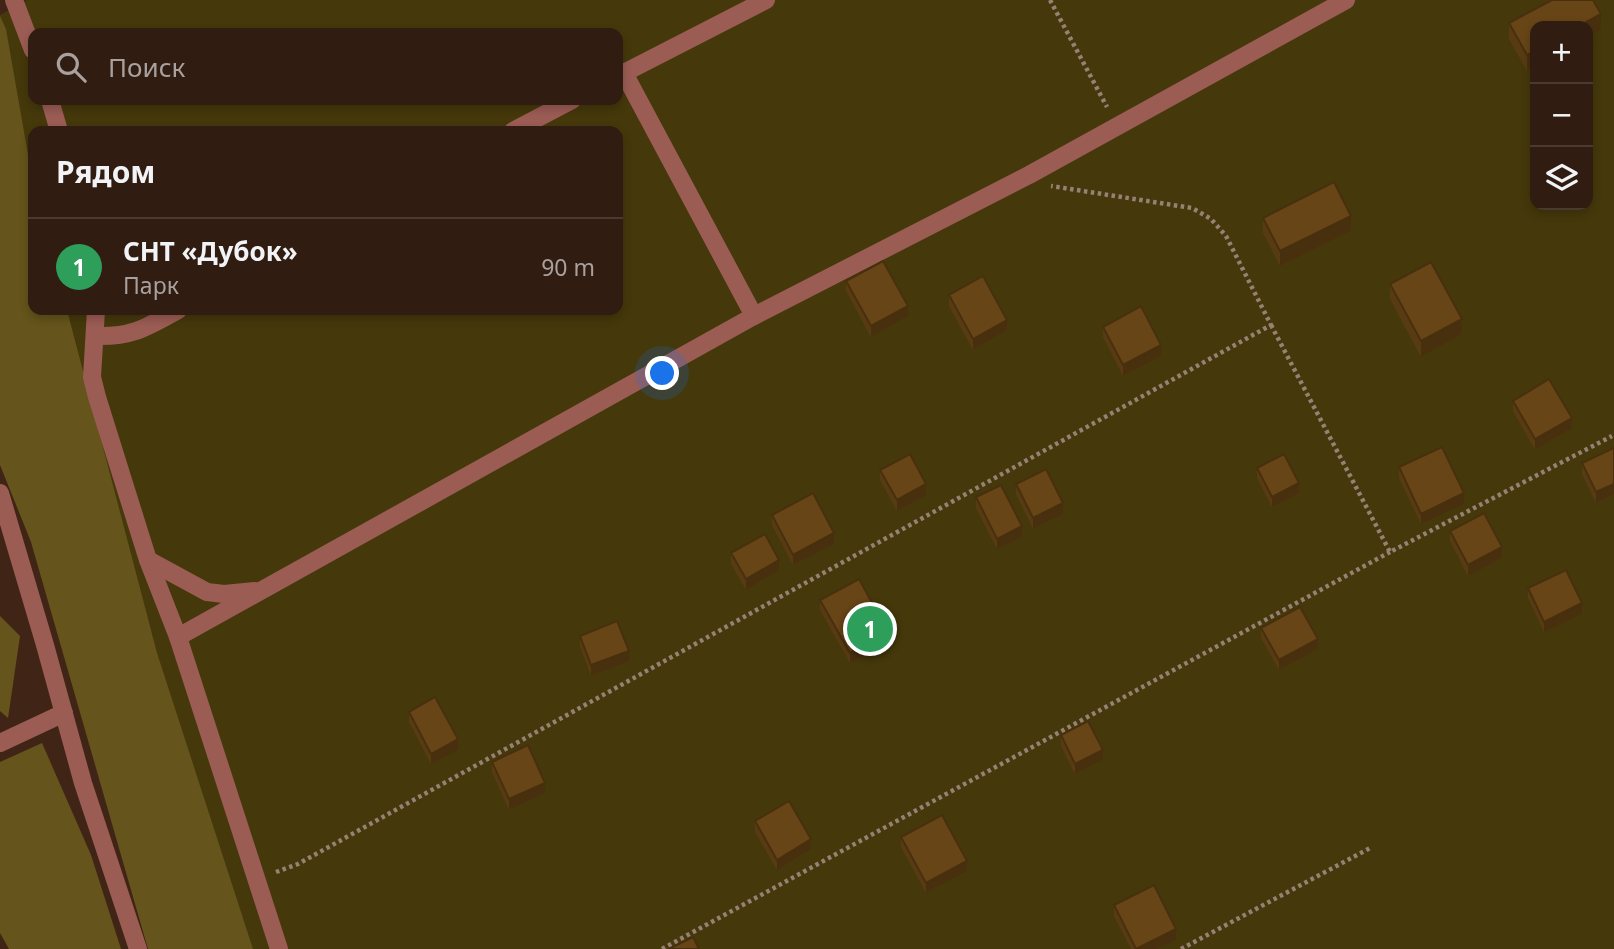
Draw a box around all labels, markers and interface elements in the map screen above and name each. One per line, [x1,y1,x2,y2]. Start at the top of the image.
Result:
map controls [1530,21,1593,210]
button: + [1530,21,1593,84]
search box [28,28,623,105]
icon: search [52,48,90,86]
text: Поиск [108,49,185,85]
button: − [1530,84,1593,147]
button: layers [1530,147,1593,210]
text: Рядом [56,151,155,192]
text: СНТ «Дубок» [123,233,298,269]
text: 1 [72,251,86,283]
text: 90 m [541,251,595,283]
text: Парк [123,269,179,301]
your location [645,356,679,390]
pin: 1 [847,603,893,655]

